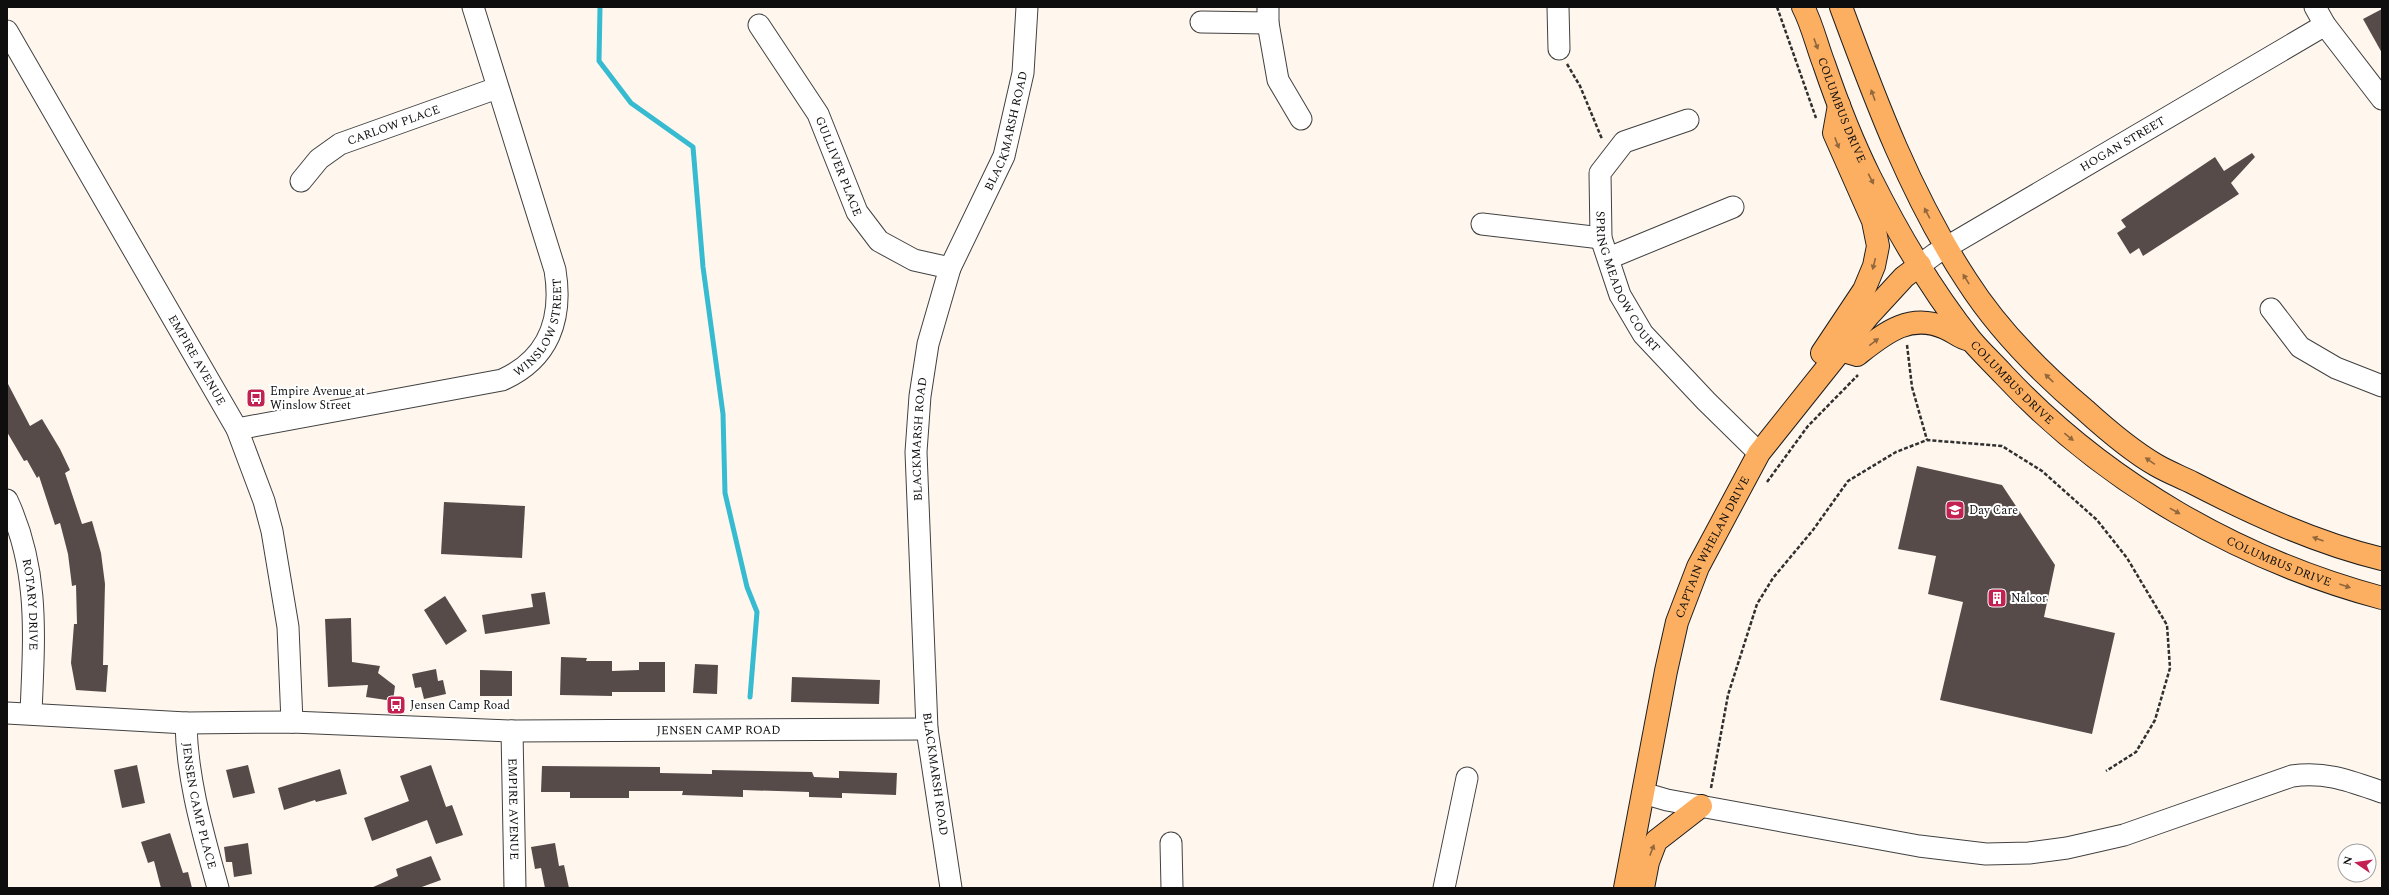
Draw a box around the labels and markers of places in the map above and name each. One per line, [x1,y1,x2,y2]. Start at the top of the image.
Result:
place label: Empire Avenue at Winslow Street [270,382,365,415]
bus stop icon: Empire Avenue at Winslow Street [245,387,267,409]
school or university icon: Day Care [1944,499,1966,521]
place label: Day Care [1969,501,2018,520]
building icon: Nalcor [1986,587,2008,609]
place label: Nalcor [2011,589,2047,608]
bus stop icon: Jensen Camp Road [385,694,407,716]
place label: Jensen Camp Road [410,696,510,715]

